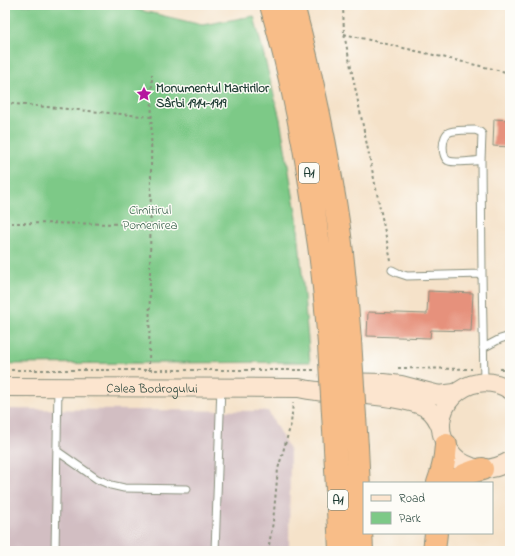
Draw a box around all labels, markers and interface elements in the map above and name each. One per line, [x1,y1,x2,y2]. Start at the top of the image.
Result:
place label: Monumentul Martirilor Sârbi 1914-1919 [156,79,270,113]
place icon: Monumentul Martirilor Sârbi 1914-1919 [135,85,153,103]
road number: A1 [299,163,319,183]
park label: Cimitirul Pomenirea [122,201,178,235]
street label: Calea Bodrogului [106,379,198,400]
legend [363,482,493,534]
road number: A1 [328,490,348,510]
text: Road [399,490,425,508]
text: Park [399,510,421,528]

